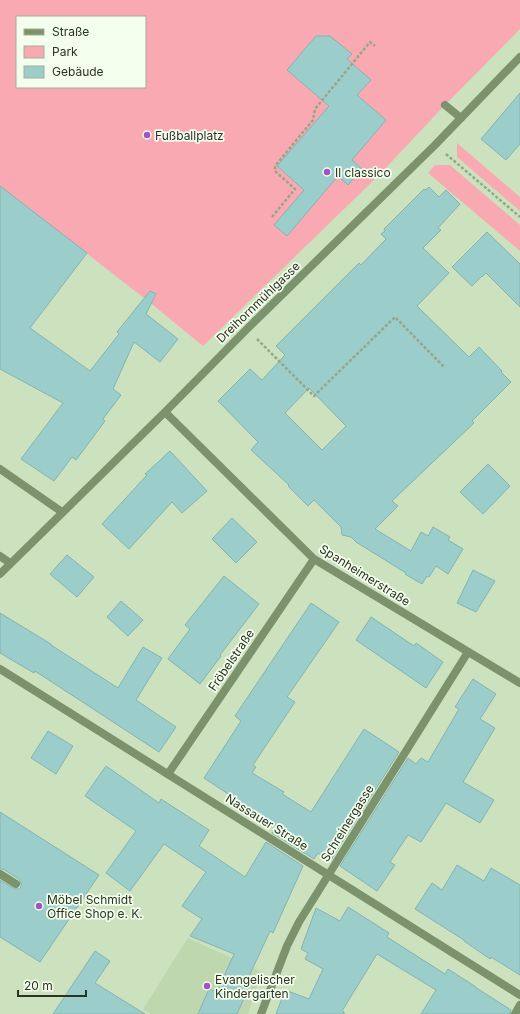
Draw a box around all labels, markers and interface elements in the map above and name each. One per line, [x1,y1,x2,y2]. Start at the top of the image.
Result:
legend [16,16,146,88]
text: Straße [52,24,89,39]
text: Park [52,44,78,59]
text: Gebäude [52,64,104,79]
place label: Fußballplatz [155,128,224,143]
marker: Fußballplatz [142,130,152,140]
place label: Il classico [335,165,391,180]
marker: Il classico [322,167,332,177]
street label: Dreihornmühlgasse [213,258,303,346]
street label: Spanheimerstraße [317,541,413,609]
street label: Fröbelstraße [205,626,257,694]
street label: Schreinergasse [317,782,377,864]
street label: Nassauer Straße [223,791,311,853]
place label: Möbel Schmidt Office Shop e. K. [47,892,143,921]
marker: Möbel Schmidt Office Shop e. K. [34,901,44,911]
scale bar [18,972,86,998]
place label: Evangelischer Kindergarten [215,972,295,1001]
text: 20 m [24,978,53,993]
marker: Evangelischer Kindergarten [202,981,212,991]

